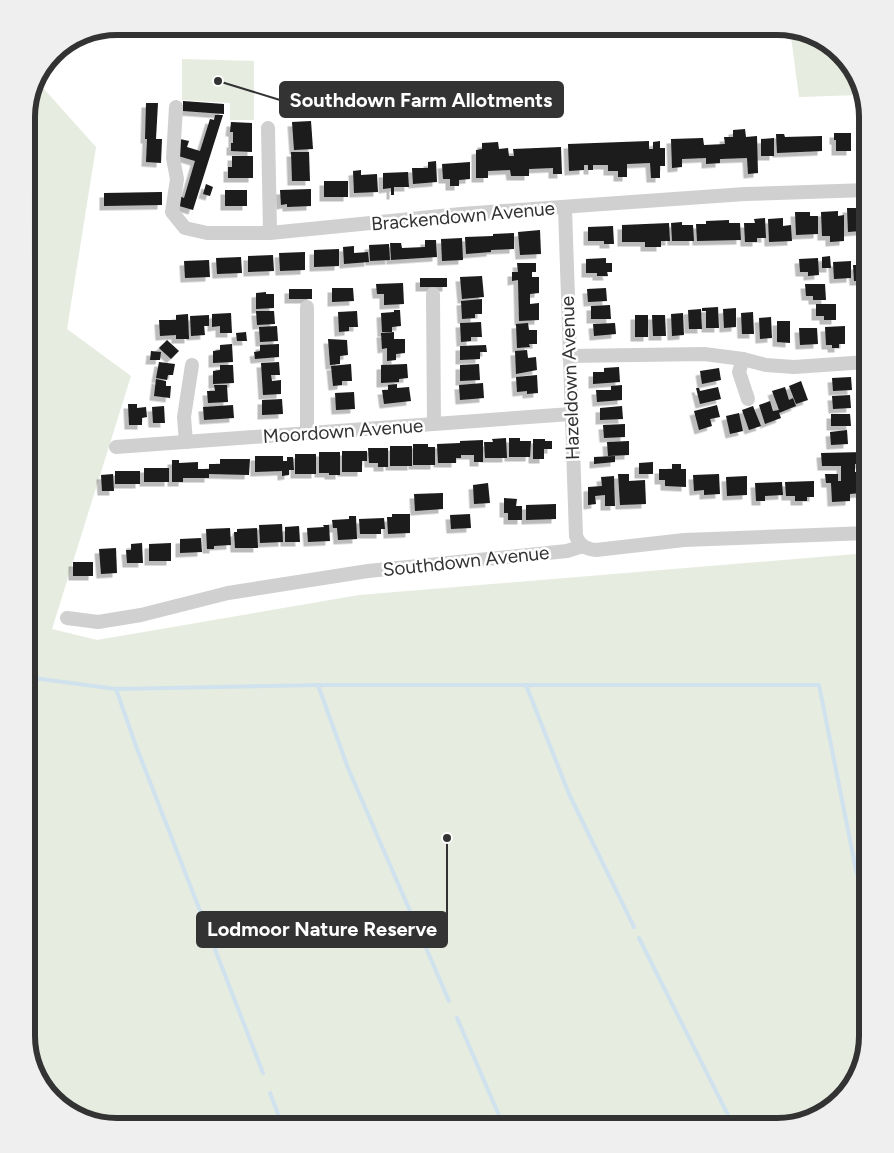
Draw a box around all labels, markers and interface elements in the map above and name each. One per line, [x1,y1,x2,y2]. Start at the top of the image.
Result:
callout: Southdown Farm Allotments [280,82,563,117]
text: Southdown Farm Allotments [290,88,552,112]
street label: Brackendown Avenue [370,197,556,235]
street label: Hazeldown Avenue [556,296,584,460]
street label: Moordown Avenue [262,414,424,448]
street label: Southdown Avenue [382,541,550,581]
callout: Lodmoor Nature Reserve [197,912,447,947]
text: Lodmoor Nature Reserve [207,917,437,941]

